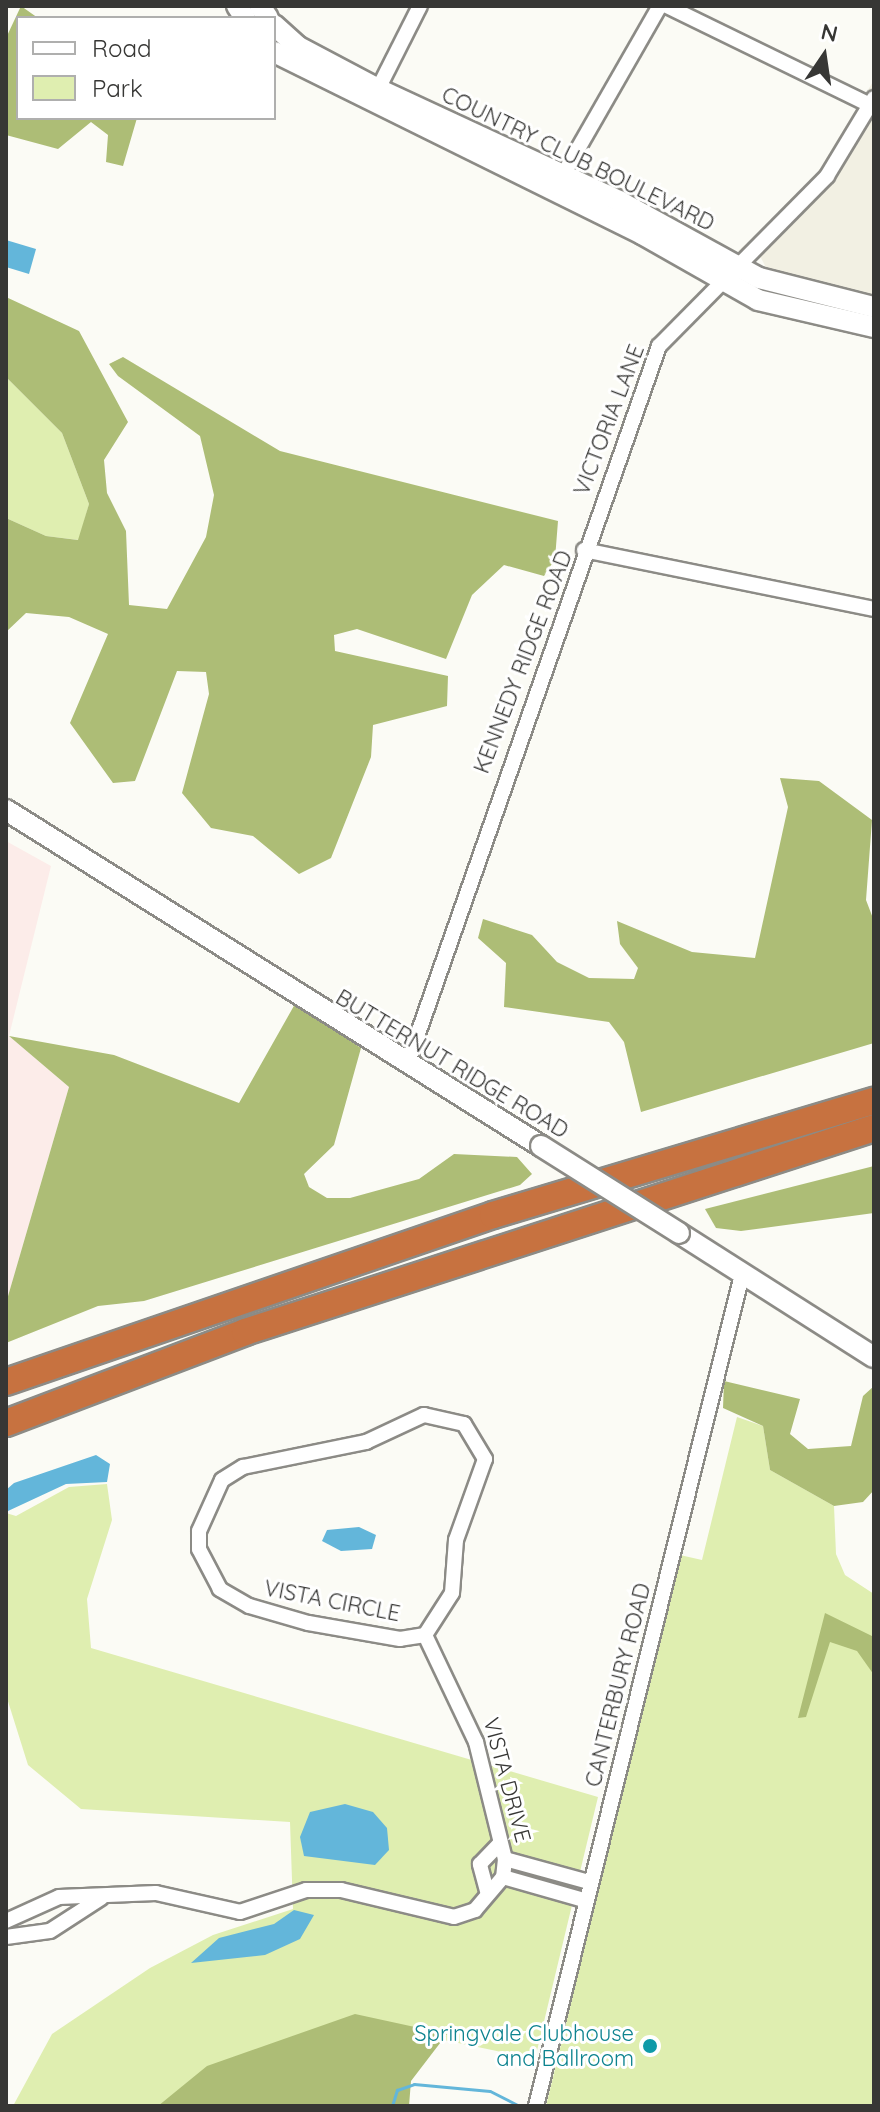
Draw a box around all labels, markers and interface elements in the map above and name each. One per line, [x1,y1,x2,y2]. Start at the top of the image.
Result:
legend [16,16,276,120]
north arrow [784,16,864,96]
text: N [818,17,840,48]
text: Road [92,33,152,63]
text: Park [92,73,143,103]
street label: COUNTRY CLUB BOULEVARD [437,81,719,237]
street label: VICTORIA LANE [568,341,650,499]
street label: KENNEDY RIDGE ROAD [468,547,578,777]
street label: BUTTERNUT RIDGE ROAD [331,984,573,1144]
street label: VISTA CIRCLE [262,1575,402,1627]
street label: CANTERBURY ROAD [580,1580,656,1790]
street label: VISTA DRIVE [478,1715,536,1845]
place label: Springvale Clubhouse and Ballroom [414,2020,634,2072]
marker: Springvale Clubhouse and Ballroom [641,2037,659,2055]

